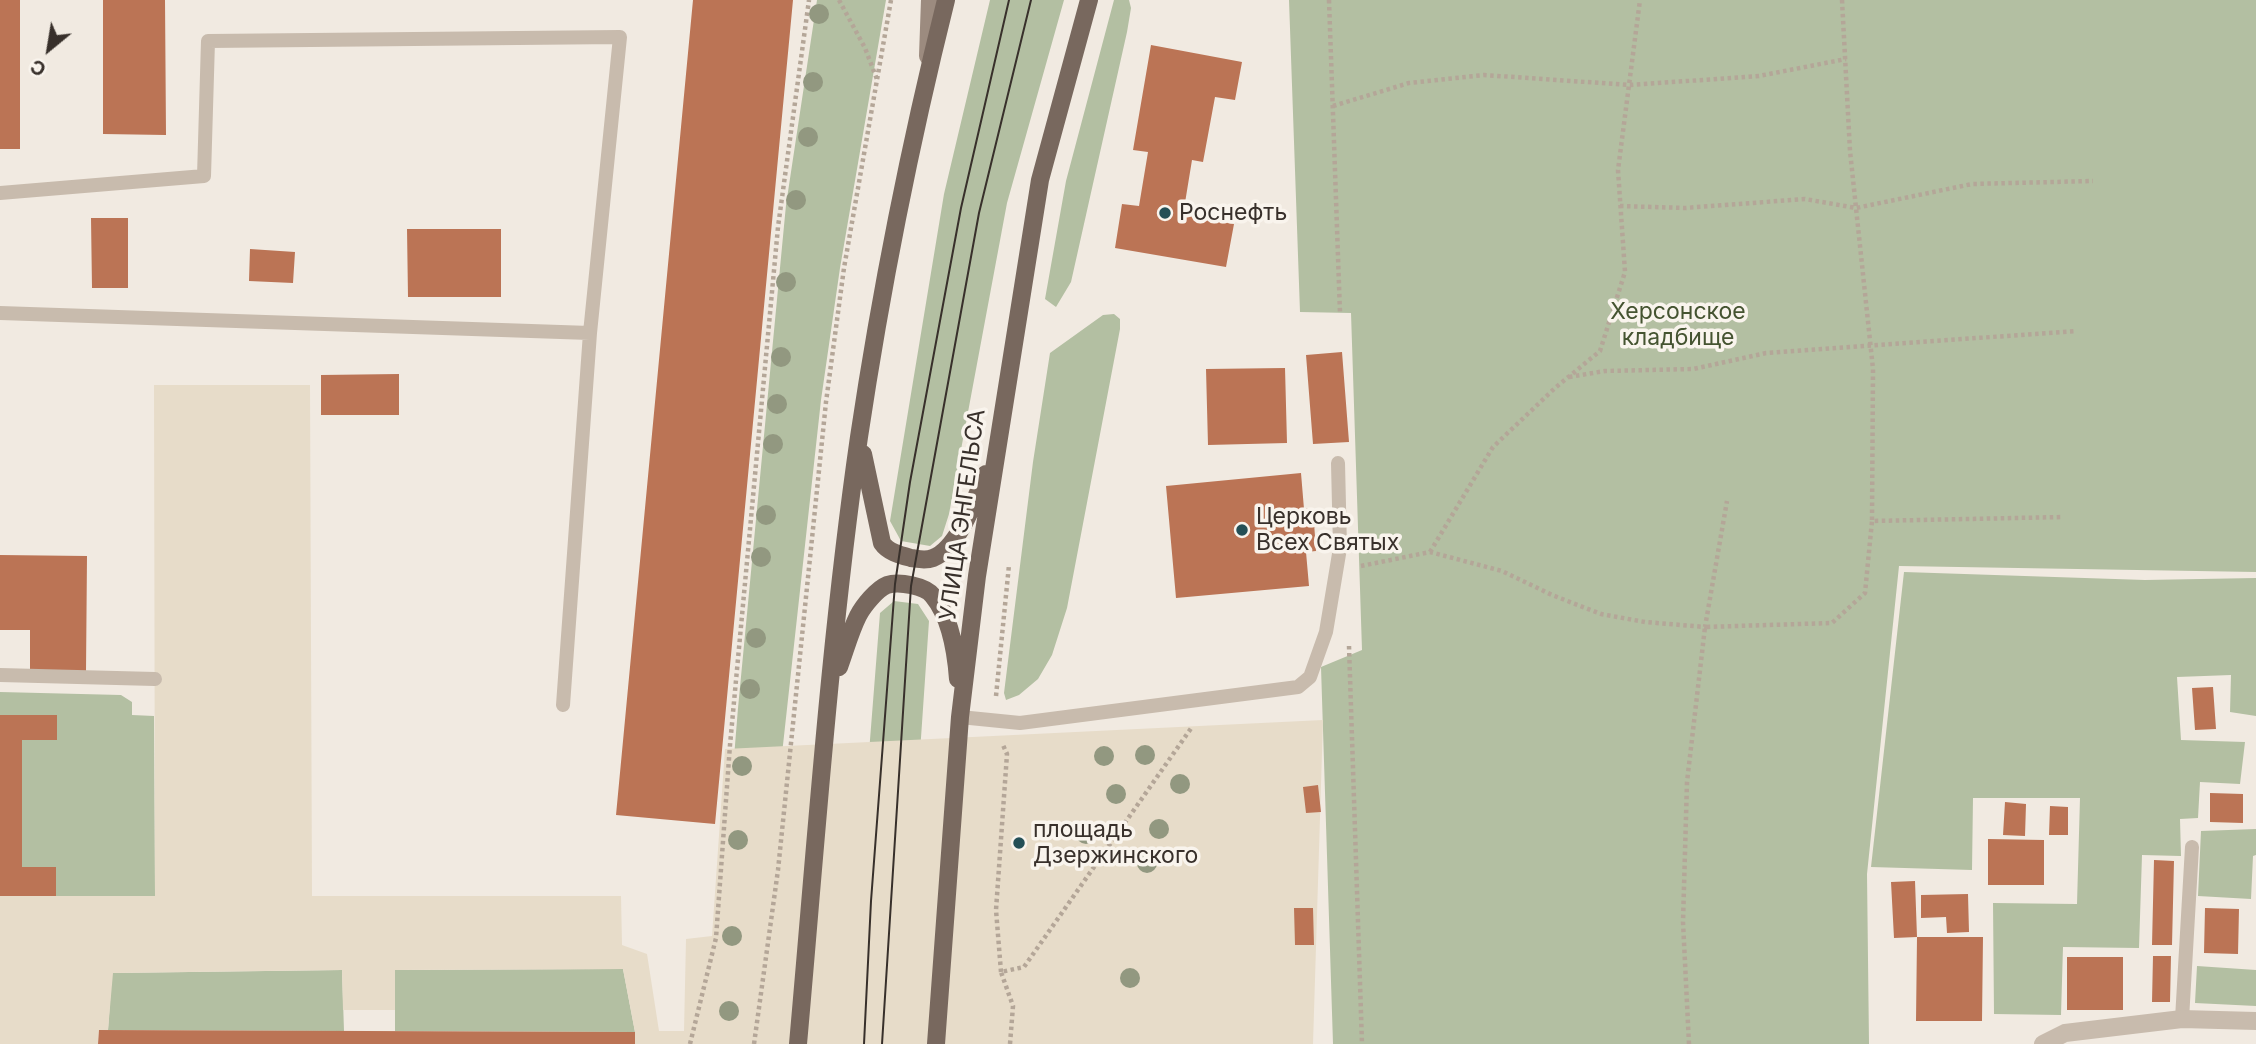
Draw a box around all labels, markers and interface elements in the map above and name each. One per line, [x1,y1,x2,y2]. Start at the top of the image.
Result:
north arrow [14,14,84,84]
text: С [26,54,50,81]
place label: Роснефть [1179,199,1287,227]
marker: Роснефть [1157,205,1173,221]
park label: Херсонское кладбище [1610,298,1746,352]
street label: УЛИЦА ЭНГЕЛЬСА [934,407,992,623]
place label: Церковь Всех Святых [1256,503,1399,557]
marker: Церковь Всех Святых [1234,522,1250,538]
place label: площадь Дзержинского [1033,816,1198,870]
marker: площадь Дзержинского [1011,835,1027,851]

